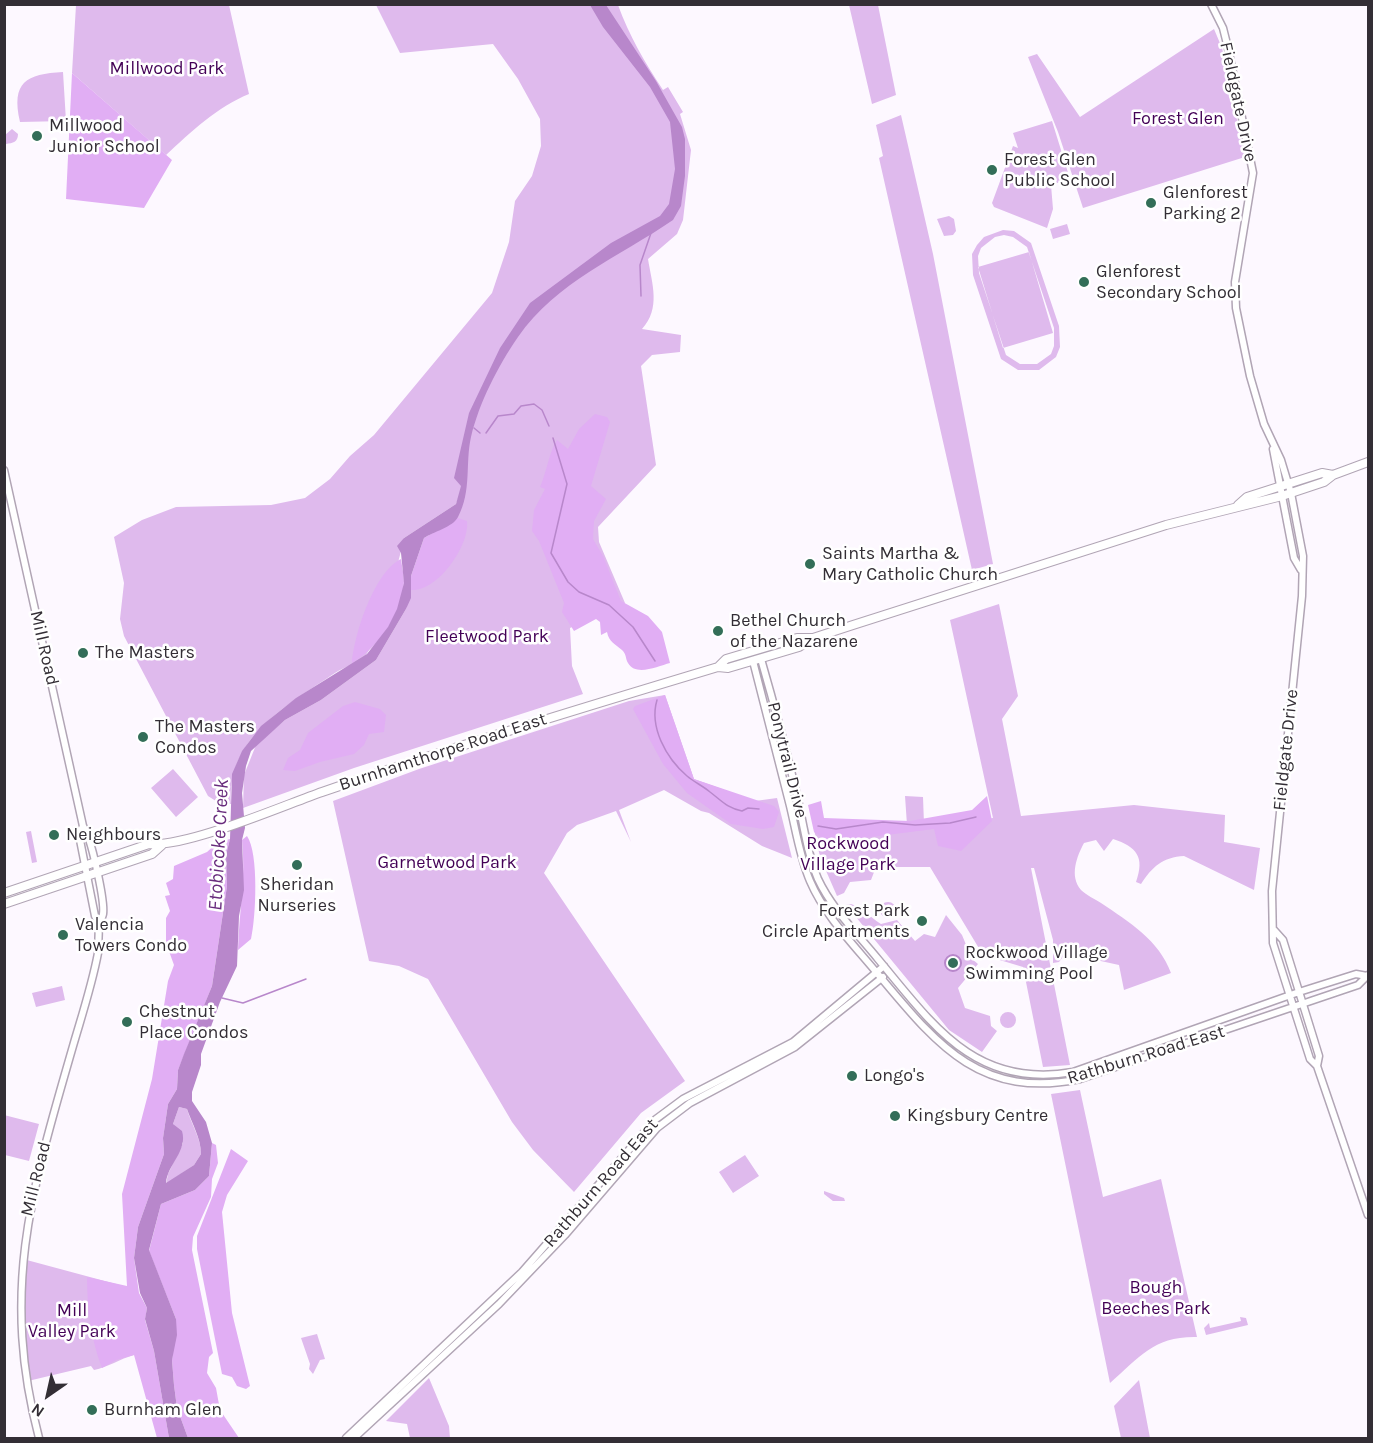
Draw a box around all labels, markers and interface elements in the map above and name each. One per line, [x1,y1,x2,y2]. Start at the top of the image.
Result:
street label: Fieldgate Drive [1215,40,1261,164]
park label: Millwood Park [110,58,224,80]
park label: Forest Glen [1132,108,1224,130]
place label: Millwood Junior School [49,115,160,158]
marker: Millwood Junior School [30,129,44,143]
place label: Forest Glen Public School [1004,149,1115,192]
marker: Forest Glen Public School [985,163,999,177]
place label: Glenforest Parking 2 [1163,182,1248,224]
marker: Glenforest Parking 2 [1144,196,1158,210]
place label: Glenforest Secondary School [1096,261,1242,304]
marker: Glenforest Secondary School [1077,275,1091,289]
place label: Saints Martha & Mary Catholic Church [822,543,998,586]
marker: Saints Martha & Mary Catholic Church [803,557,817,571]
street label: Mill Road [25,608,63,688]
place label: Bethel Church of the Nazarene [730,610,858,652]
marker: Bethel Church of the Nazarene [711,624,725,638]
park label: Fleetwood Park [425,626,549,648]
place label: The Masters [95,642,195,664]
marker: The Masters [76,646,90,660]
street label: Fieldgate Drive [1269,688,1303,812]
street label: Ponytrail Drive [762,700,812,820]
street label: Burnhamthorpe Road East [336,708,550,796]
place label: The Masters Condos [155,716,255,758]
marker: The Masters Condos [136,730,150,744]
water label: Etobicoke Creek [204,778,234,912]
place label: Neighbours [66,824,161,846]
marker: Neighbours [47,828,61,842]
park label: Rockwood Village Park [800,833,896,876]
park label: Garnetwood Park [377,852,517,874]
marker: Sheridan Nurseries [290,858,304,872]
place label: Sheridan Nurseries [258,874,336,916]
place label: Forest Park Circle Apartments [762,900,910,942]
place label: Valencia Towers Condo [75,914,187,956]
marker: Forest Park Circle Apartments [915,914,929,928]
marker: Valencia Towers Condo [56,928,70,942]
place label: Rockwood Village Swimming Pool [965,942,1108,984]
marker: Rockwood Village Swimming Pool [946,956,960,970]
place label: Chestnut Place Condos [139,1001,248,1044]
marker: Chestnut Place Condos [120,1015,134,1029]
street label: Rathburn Road East [1065,1021,1227,1089]
place label: Longo's [864,1065,925,1087]
marker: Longo's [845,1069,859,1083]
place label: Kingsbury Centre [907,1105,1048,1127]
marker: Kingsbury Centre [888,1109,902,1123]
street label: Rathburn Road East [539,1114,663,1252]
street label: Mill Road [16,1139,56,1219]
park label: Bough Beeches Park [1101,1277,1211,1320]
park label: Mill Valley Park [28,1300,116,1342]
north arrow [18,1365,78,1425]
text: N [28,1399,48,1421]
place label: Burnham Glen [104,1399,222,1421]
marker: Burnham Glen [85,1403,99,1417]

